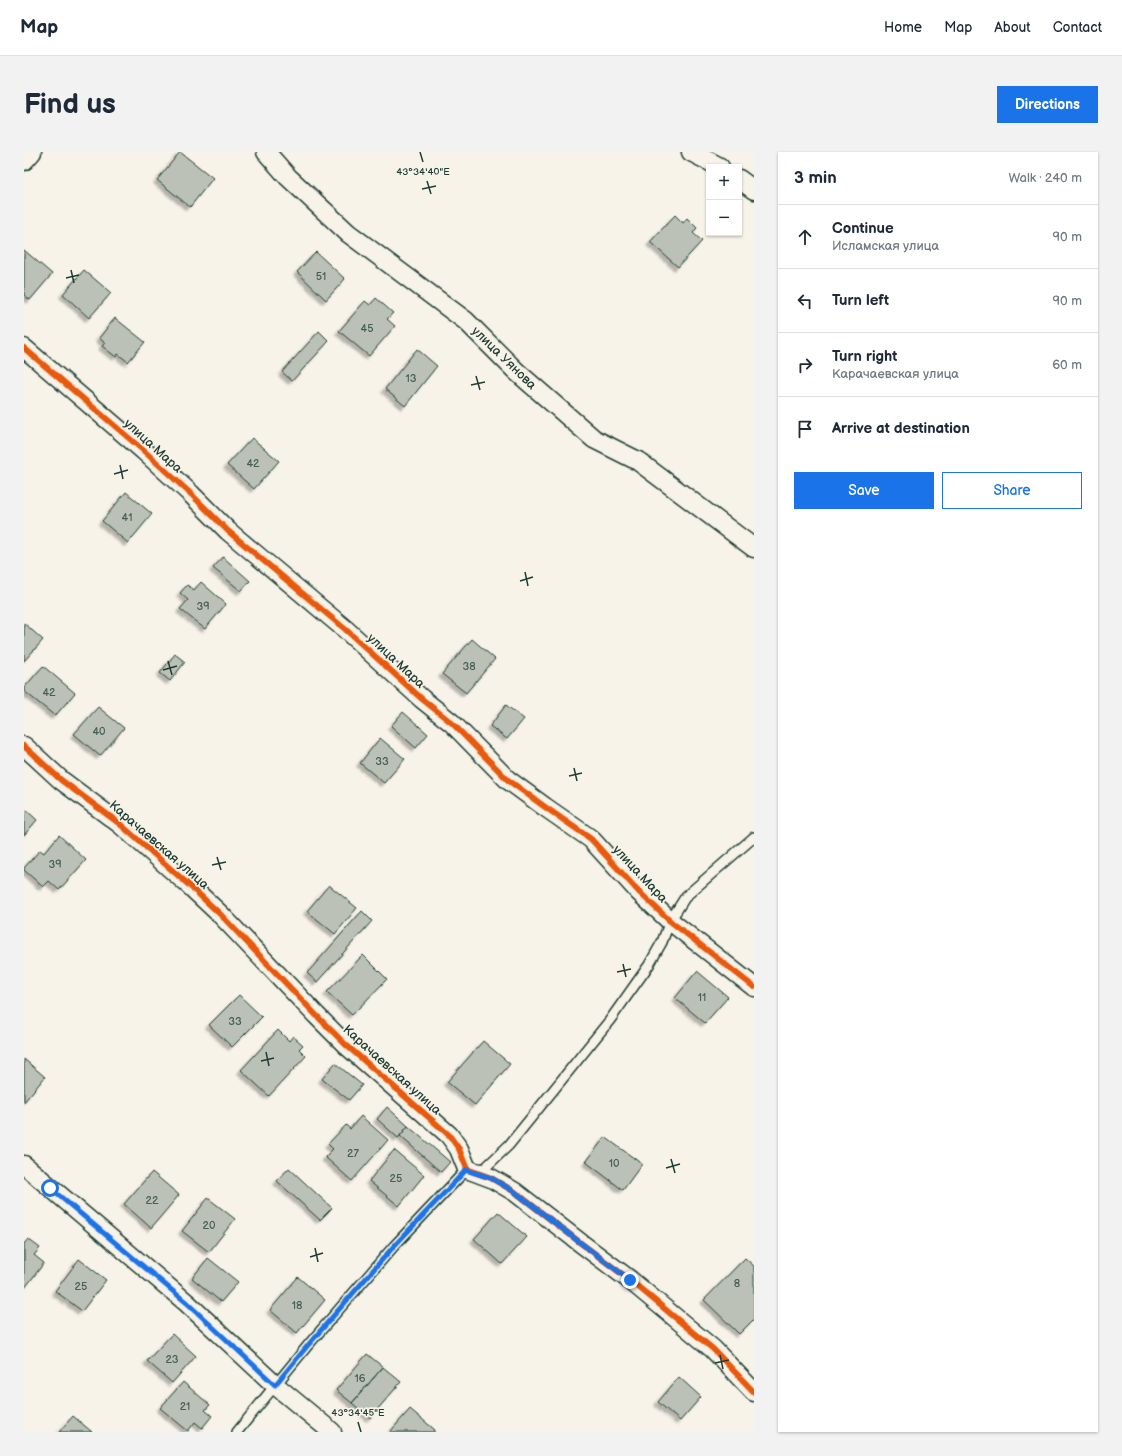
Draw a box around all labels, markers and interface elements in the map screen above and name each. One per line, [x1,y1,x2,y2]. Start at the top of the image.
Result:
text: Map [20,16,58,39]
text: Home [884,19,922,36]
text: Map [944,19,972,36]
text: About [994,19,1031,36]
text: Contact [1053,19,1102,36]
button: Directions [997,86,1098,123]
text: Find us [24,88,116,121]
map controls [706,164,742,236]
button: + [706,164,742,200]
text: 43°34'40"E [396,166,450,178]
text: 3 min [794,168,837,188]
text: Walk · 240 m [1008,170,1082,186]
button: − [706,200,742,236]
text: Continue [832,219,894,238]
icon: ahead [794,226,816,248]
text: 90 m [1053,229,1082,245]
text: Исламская улица [832,238,939,254]
house number: 51 [316,270,326,283]
icon: left [794,290,816,312]
text: Turn left [832,291,889,310]
text: 90 m [1053,293,1082,309]
house number: 45 [360,322,374,335]
street label: улица Уянова [468,323,540,393]
text: Turn right [832,347,897,366]
icon: right [794,354,816,376]
text: 60 m [1052,357,1082,373]
text: Карачаевская улица [832,366,959,382]
house number: 13 [405,372,417,385]
street label: улица Мара [120,416,186,477]
icon: arrive [794,418,816,440]
text: Arrive at destination [832,419,970,438]
house number: 42 [246,457,260,470]
button: Save [794,472,934,509]
button: Share [942,472,1082,509]
house number: 41 [122,511,132,524]
house number: 39 [196,600,210,613]
street label: улица Мара [364,630,428,692]
house number: 38 [462,660,476,673]
house number: 42 [42,686,56,699]
house number: 40 [92,725,106,738]
house number: 33 [375,755,389,768]
street label: Карачаевская улица [106,797,212,893]
street label: улица Мара [609,842,671,906]
house number: 39 [48,858,62,871]
house number: 11 [698,991,706,1004]
house number: 33 [228,1015,242,1028]
street label: Карачаевская улица [339,1022,445,1119]
house number: 27 [347,1147,360,1160]
house number: 10 [609,1157,620,1170]
house number: 25 [390,1172,402,1185]
route start [41,1179,59,1197]
house number: 22 [146,1194,159,1207]
house number: 20 [203,1219,216,1232]
route end [621,1271,639,1289]
house number: 8 [734,1277,740,1290]
house number: 25 [75,1280,87,1293]
house number: 18 [292,1299,302,1312]
house number: 23 [165,1353,179,1366]
house number: 16 [355,1372,366,1385]
house number: 21 [180,1400,190,1413]
text: 43°34'45"E [331,1407,385,1419]

